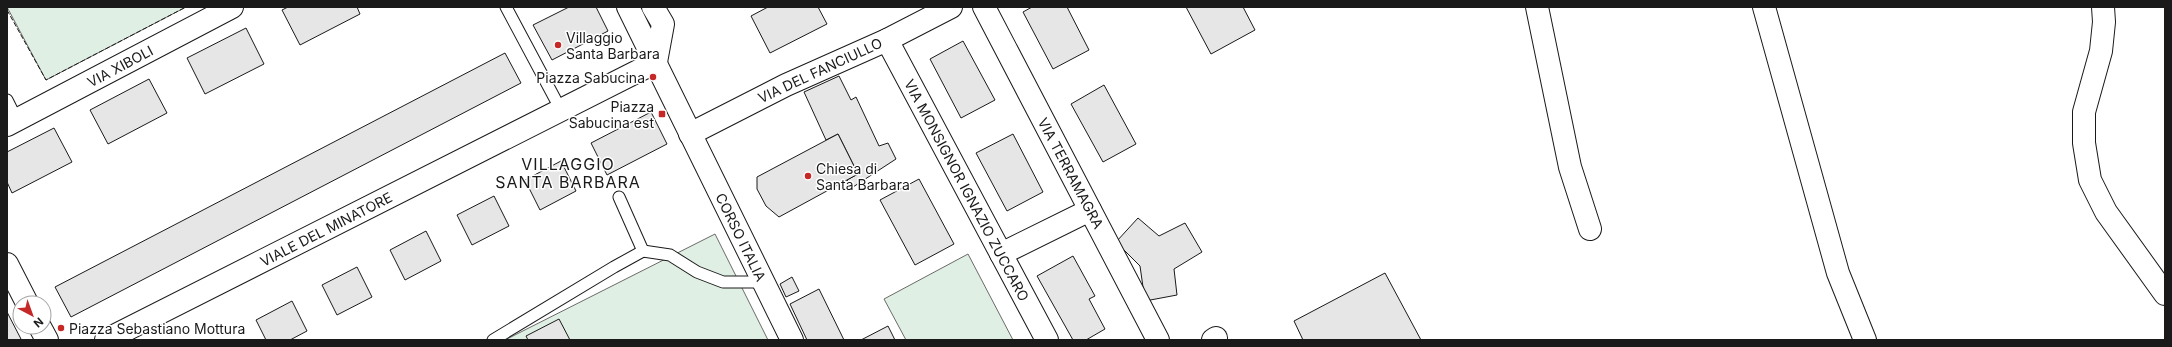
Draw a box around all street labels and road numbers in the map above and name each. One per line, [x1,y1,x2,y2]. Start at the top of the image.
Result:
street label: VIA DEL FANCIULLO [755,34,885,106]
street label: VIA XIBOLI [84,42,156,90]
street label: VIA MONSIGNOR IGNAZIO ZUCCARO [901,76,1033,304]
street label: VIA TERRAMAGRA [1035,115,1108,232]
street label: VIALE DEL MINATORE [257,188,395,270]
street label: CORSO ITALIA [712,190,770,284]

